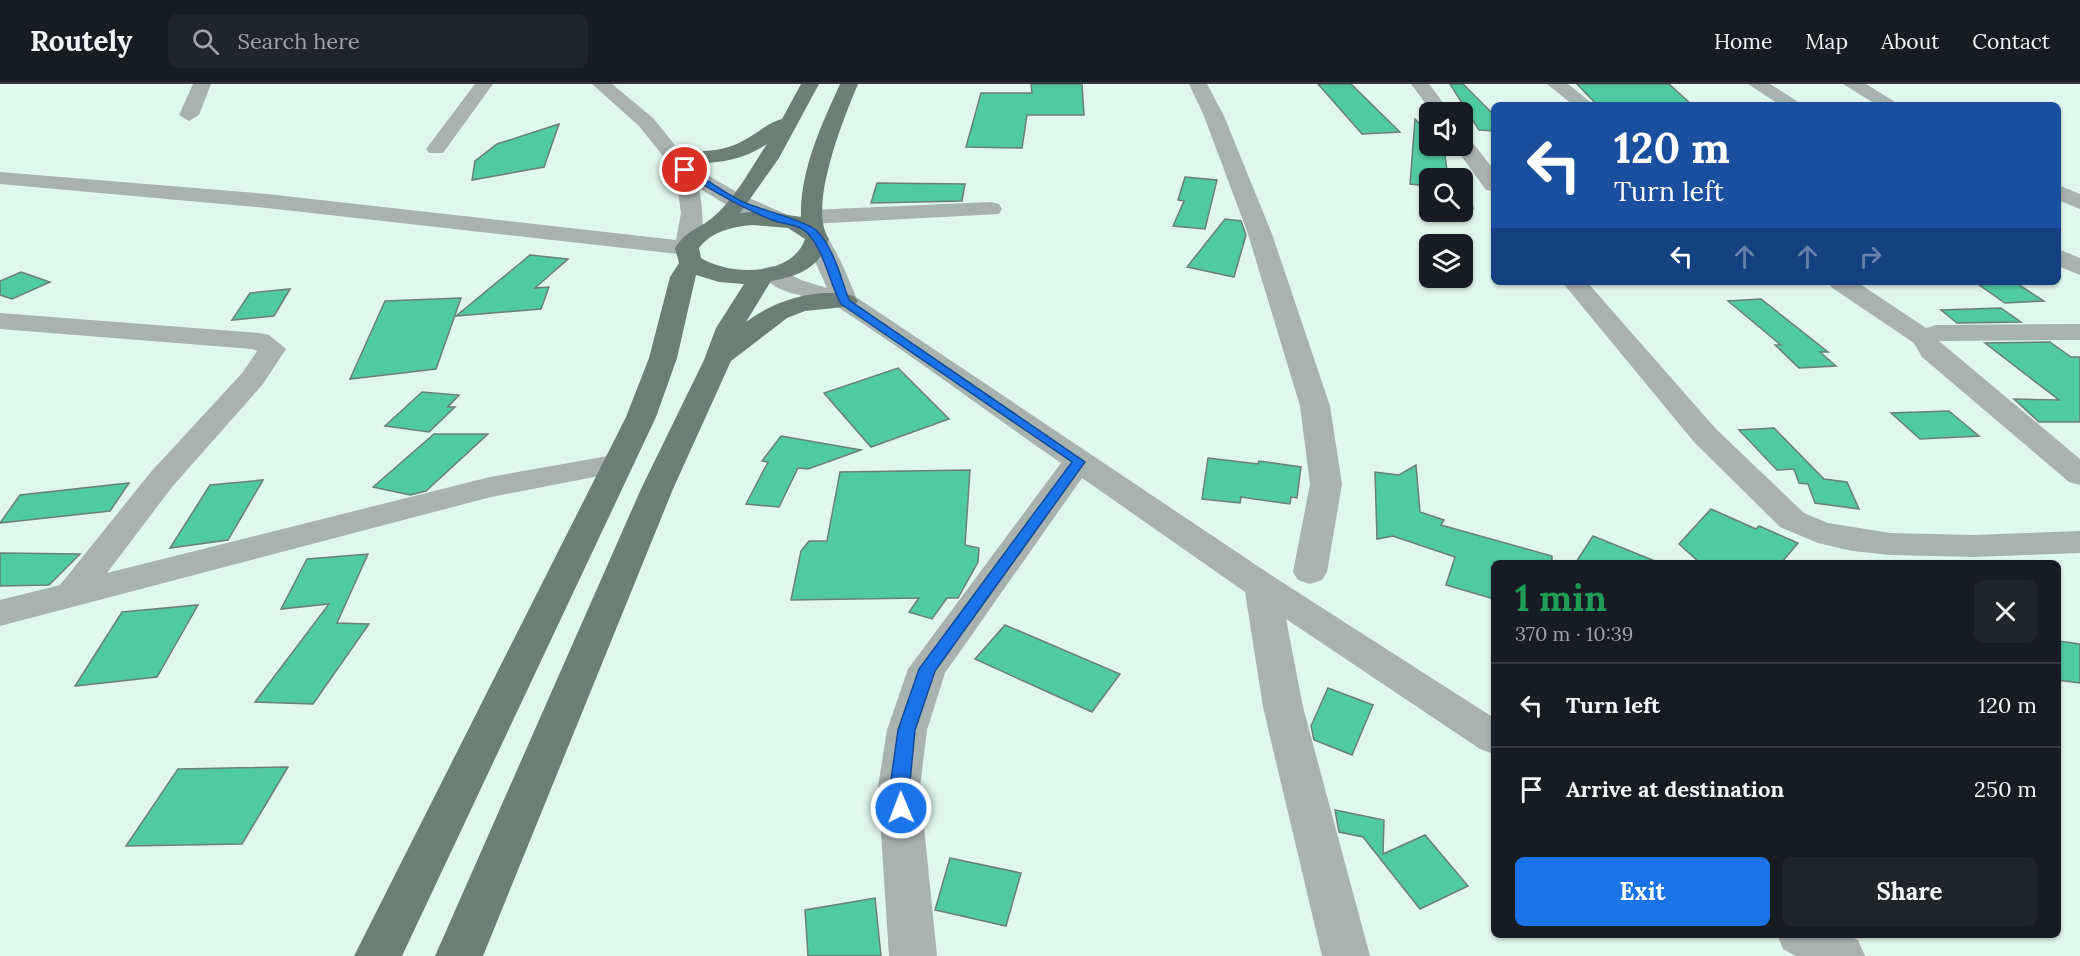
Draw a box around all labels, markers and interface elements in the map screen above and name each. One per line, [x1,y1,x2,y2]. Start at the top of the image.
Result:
search box [168,14,588,68]
text: Routely [30,23,132,59]
icon: search [189,25,222,58]
text: Search here [237,27,360,55]
text: Home [1714,28,1772,55]
text: Map [1805,28,1848,55]
text: About [1881,28,1939,55]
text: Contact [1972,28,2050,55]
map controls [1419,102,1473,288]
button: sound [1419,102,1473,156]
text: 120 m [1614,121,1730,175]
icon: left [1515,126,1593,204]
pin [659,144,710,195]
icon: arrive [668,153,701,186]
button: search [1419,168,1473,222]
text: Turn left [1614,174,1724,208]
button: layers [1419,234,1473,288]
icon: left [1665,240,1698,273]
icon: ahead [1728,240,1761,273]
icon: ahead [1791,240,1824,273]
icon: right [1854,240,1887,273]
text: 1 min [1515,575,1607,621]
button: close [1974,580,2037,643]
text: 370 m · 10:39 [1515,621,1633,646]
icon: left [1515,689,1548,722]
text: Turn left [1566,691,1660,719]
text: 120 m [1978,691,2037,719]
icon: arrive [1515,773,1548,806]
text: Arrive at destination [1566,775,1784,803]
text: 250 m [1974,775,2037,803]
position arrow [869,776,933,840]
button: Exit [1515,857,1770,926]
button: Share [1782,857,2037,926]

